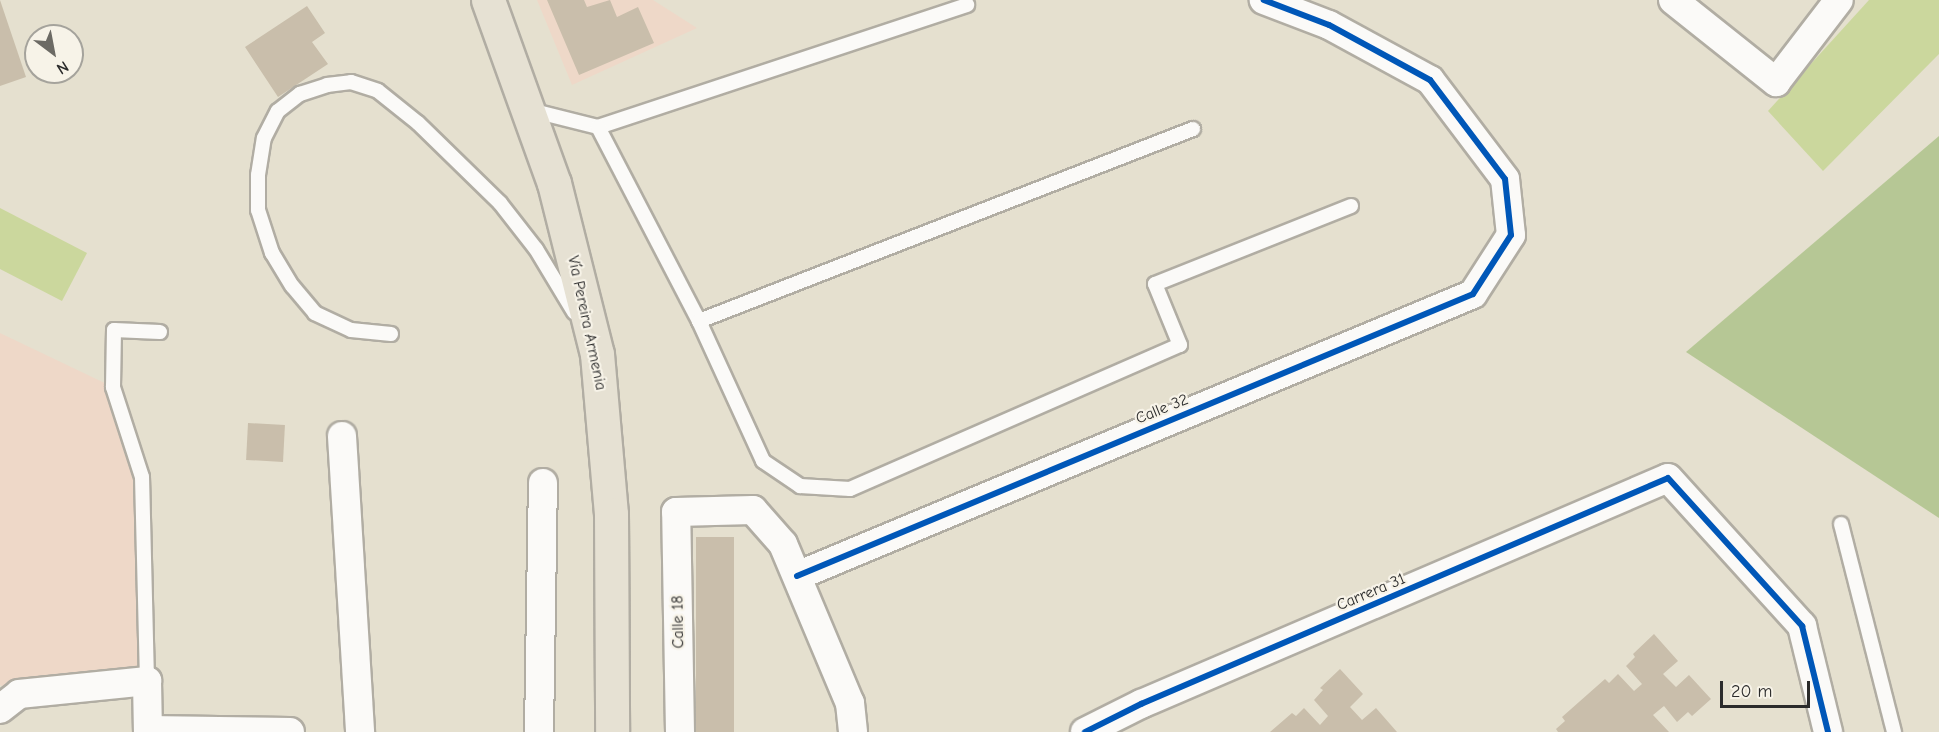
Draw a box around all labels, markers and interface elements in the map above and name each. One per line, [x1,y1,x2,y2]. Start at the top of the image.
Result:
north arrow [24,24,84,84]
text: N [53,57,72,78]
street label: Vía Pereira Armenia [563,254,611,392]
street label: Calle 32 [1133,390,1191,428]
street label: Carrera 31 [1334,569,1408,615]
street label: Calle 18 [668,595,688,649]
scale bar [1723,669,1813,707]
text: 20 m [1731,681,1772,702]

